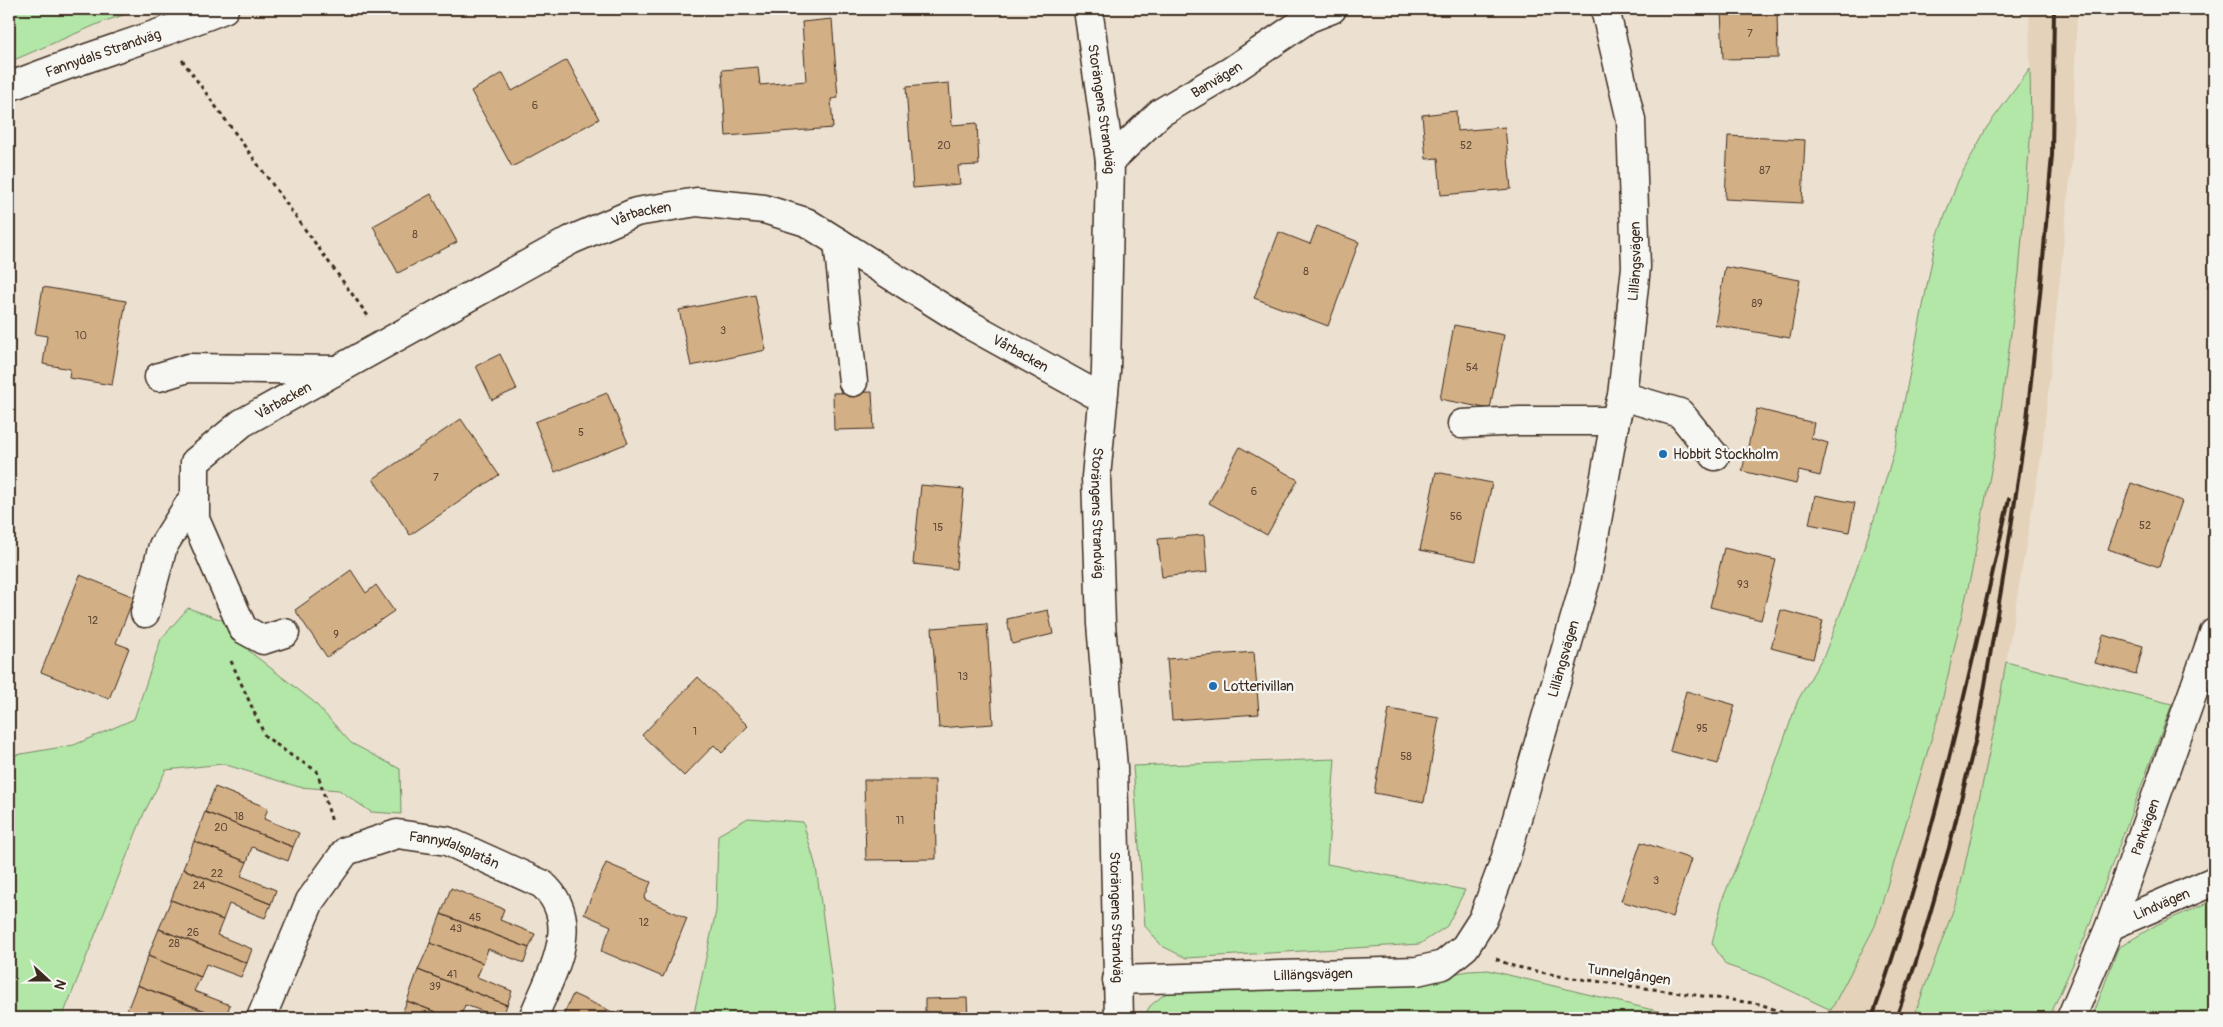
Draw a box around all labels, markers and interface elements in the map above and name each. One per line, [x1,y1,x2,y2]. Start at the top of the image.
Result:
street label: Fannydals Strandväg [43,25,163,81]
house number: 7 [1747,27,1753,40]
street label: Storängens Strandväg [1084,43,1118,174]
street label: Banvägen [1188,58,1246,102]
house number: 6 [532,99,538,112]
house number: 20 [937,139,951,152]
house number: 52 [1460,139,1472,152]
house number: 87 [1759,164,1771,177]
street label: Vårbacken [609,198,673,231]
street label: Lillängsvägen [1624,221,1645,302]
house number: 8 [412,228,418,241]
house number: 8 [1303,265,1309,278]
house number: 89 [1751,297,1763,310]
house number: 3 [720,324,726,337]
house number: 10 [75,329,87,342]
street label: Vårbacken [989,331,1052,376]
house number: 54 [1466,361,1479,374]
street label: Vårbacken [252,378,314,423]
house number: 5 [578,426,584,439]
place label: Hobbit Stockholm [1673,446,1778,463]
street label: Storängens Strandväg [1087,447,1107,579]
marker: Hobbit Stockholm [1657,448,1669,460]
house number: 7 [433,471,439,484]
house number: 6 [1251,485,1257,498]
house number: 56 [1450,510,1462,523]
house number: 52 [2139,519,2151,532]
house number: 15 [933,521,943,534]
house number: 93 [1737,578,1749,591]
house number: 12 [88,614,98,627]
street label: Lillängsvägen [1544,618,1583,699]
house number: 9 [333,628,339,641]
house number: 13 [958,670,968,683]
place label: Lotterivillan [1223,678,1294,695]
marker: Lotterivillan [1207,680,1219,692]
house number: 95 [1696,722,1708,735]
house number: 1 [693,725,697,738]
house number: 58 [1400,750,1412,763]
street label: Parkvägen [2128,796,2164,858]
house number: 18 [234,810,244,823]
house number: 11 [896,814,904,827]
house number: 20 [214,821,228,834]
street label: Fannydalsplatån [408,828,502,873]
street label: Storängens Strandväg [1106,851,1126,983]
house number: 22 [211,867,223,880]
house number: 3 [1653,874,1659,887]
house number: 24 [193,879,206,892]
street label: Lindvägen [2131,885,2192,924]
house number: 45 [469,911,481,924]
house number: 12 [639,916,649,929]
house number: 43 [450,922,462,935]
house number: 26 [187,926,199,939]
house number: 28 [168,937,180,950]
north arrow [22,954,72,1004]
street label: Tunnelgången [1586,960,1672,989]
street label: Lillängsvägen [1273,965,1353,984]
house number: 41 [447,968,457,981]
text: N [50,977,69,992]
house number: 39 [429,980,441,993]

